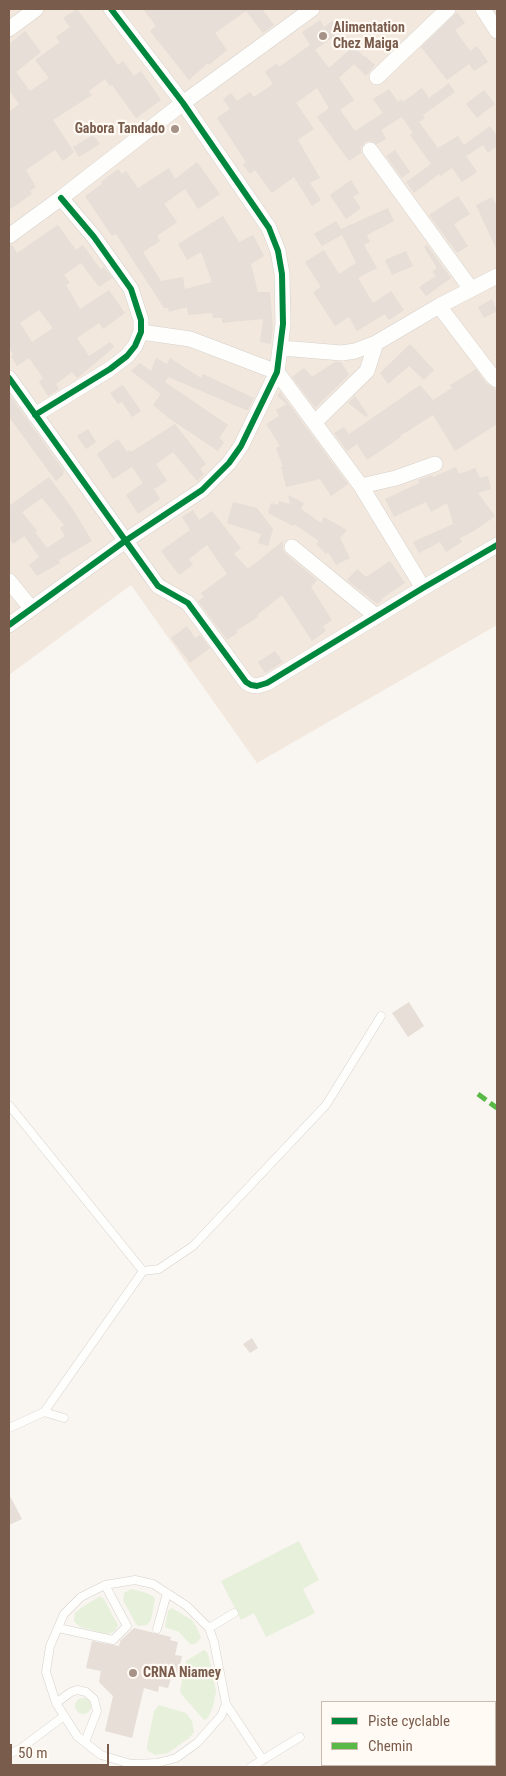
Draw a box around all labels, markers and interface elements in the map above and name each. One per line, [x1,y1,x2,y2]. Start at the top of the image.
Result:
place label: Alimentation Chez Maiga [333,20,405,52]
marker: Alimentation Chez Maiga [317,30,329,42]
place label: Gabora Tandado [75,121,165,137]
marker: Gabora Tandado [169,123,181,135]
place label: CRNA Niamey [143,1665,221,1681]
marker: CRNA Niamey [127,1667,139,1679]
legend [321,1701,496,1766]
text: Piste cyclable [368,1712,450,1730]
scale bar [12,1734,111,1766]
text: Chemin [368,1737,413,1755]
text: 50 m [18,1744,48,1762]

